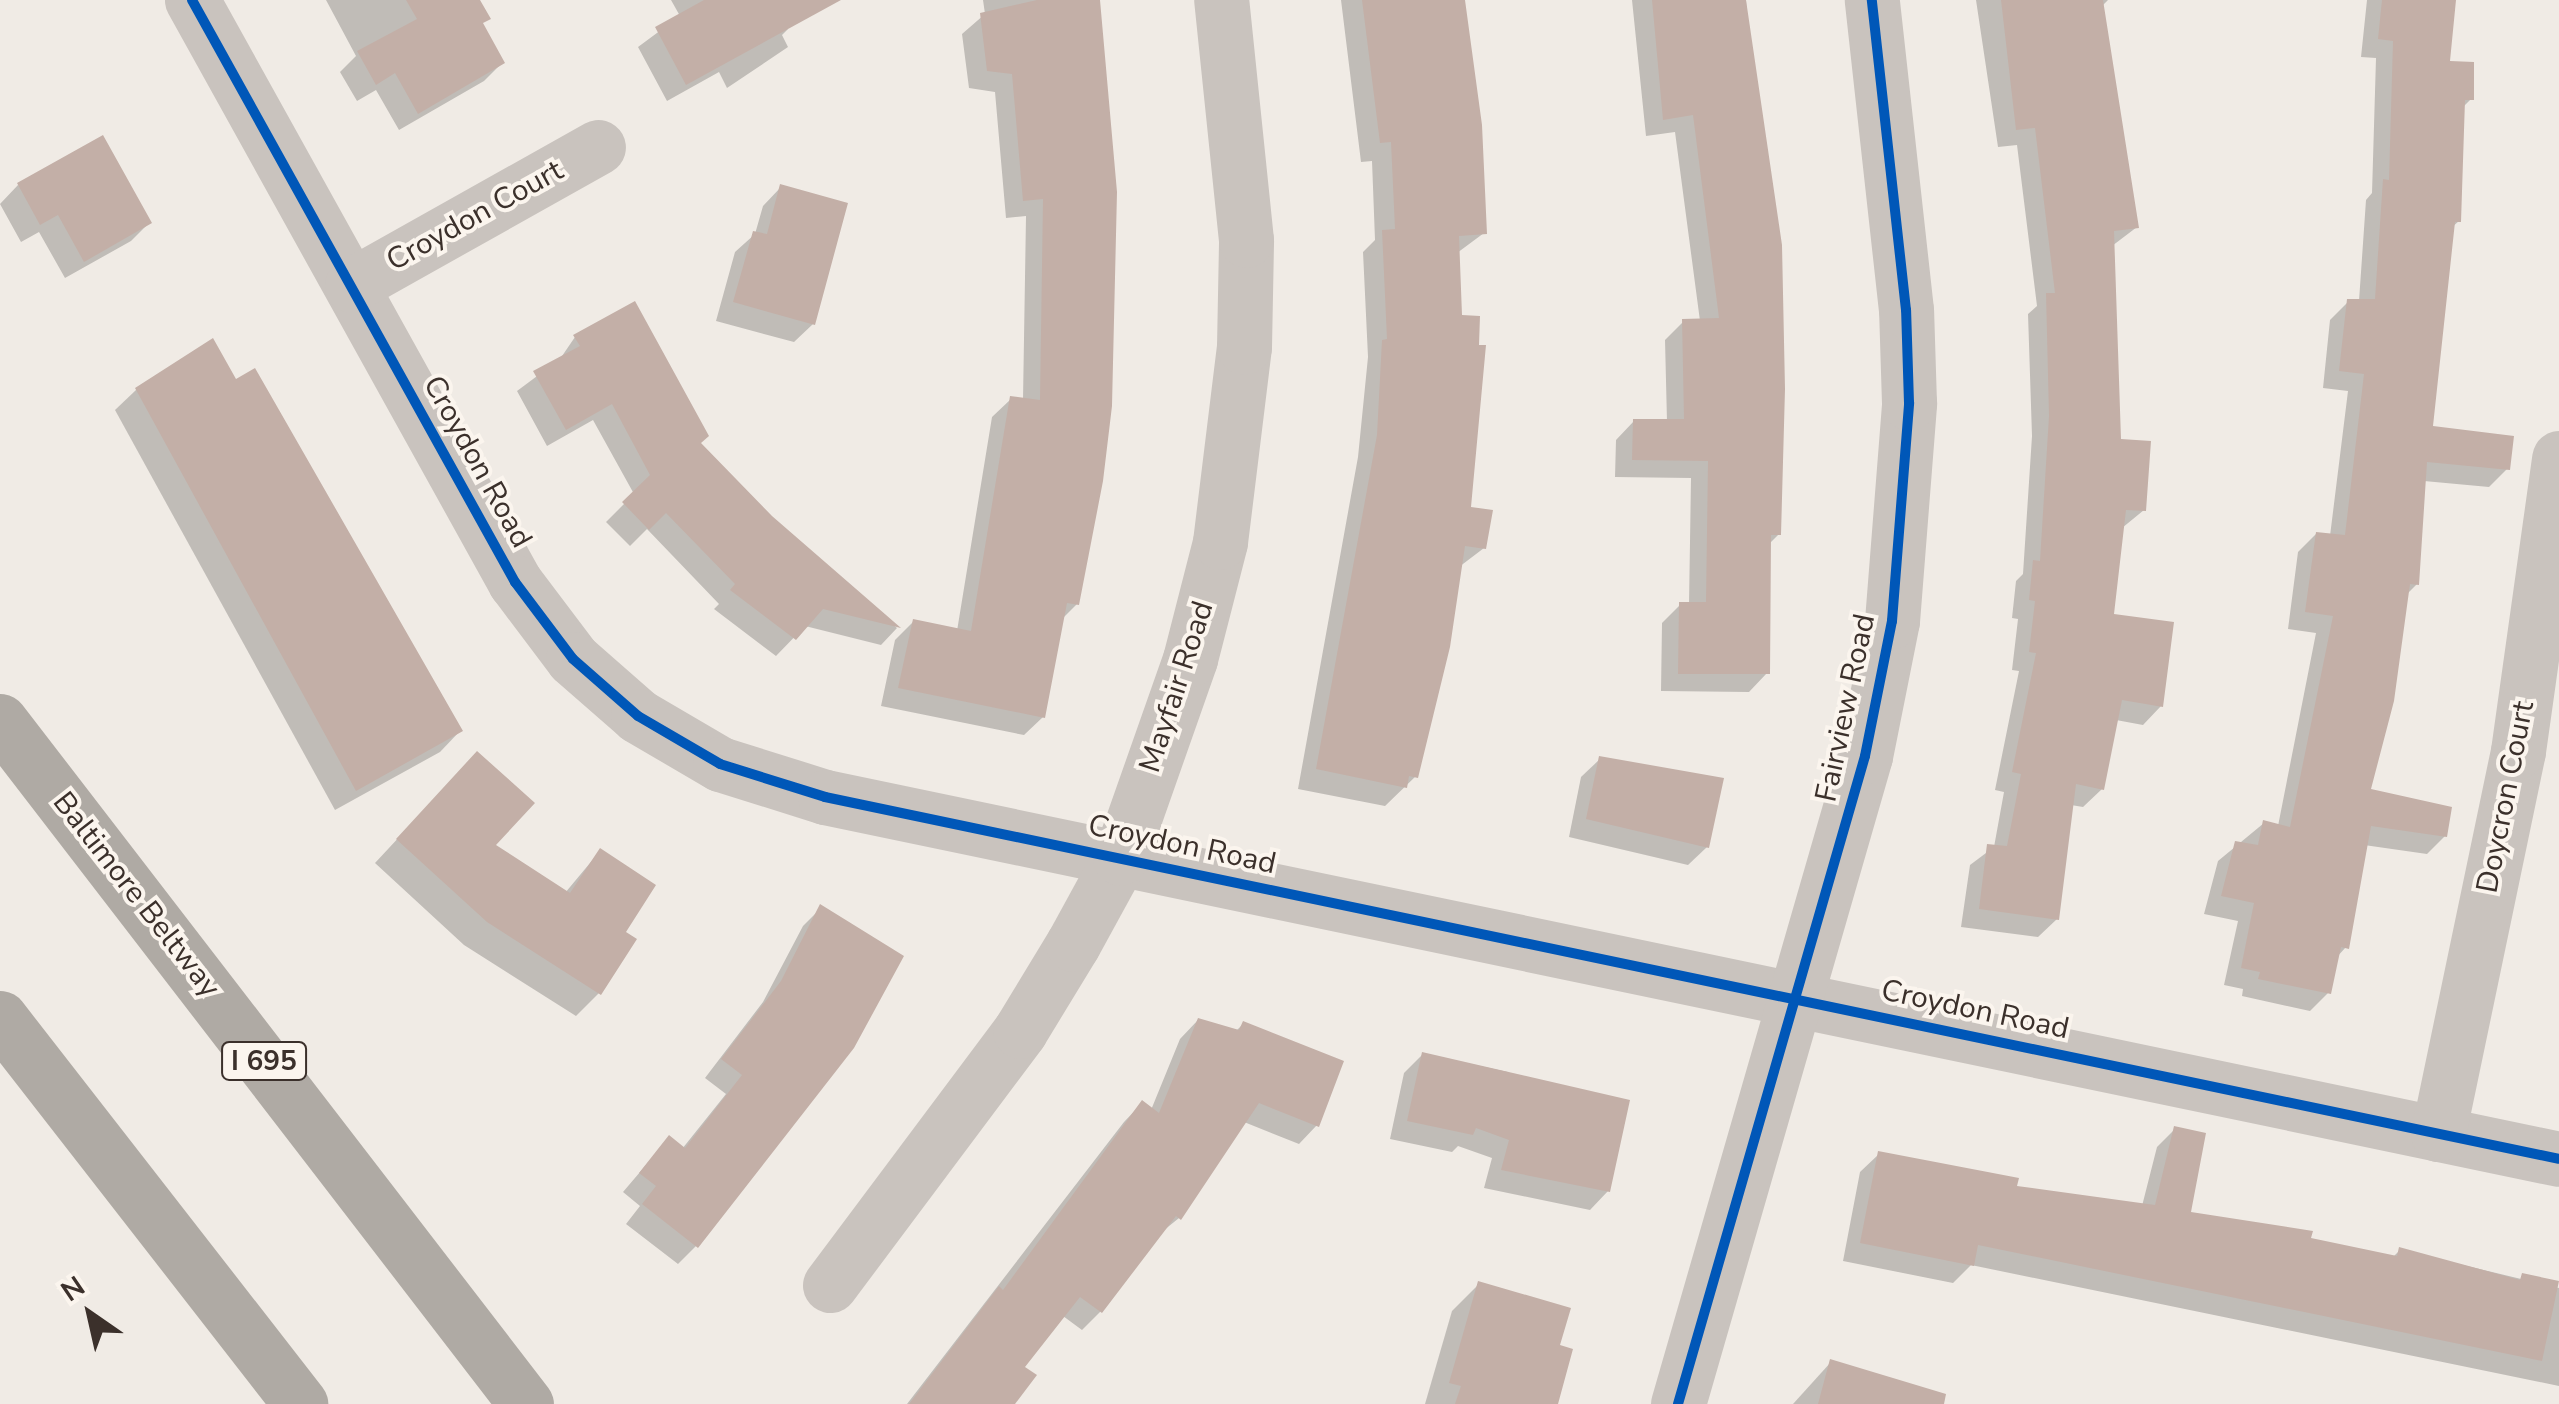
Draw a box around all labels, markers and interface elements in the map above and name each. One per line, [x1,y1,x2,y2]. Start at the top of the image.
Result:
street label: Croydon Court [381,153,569,279]
street label: Croydon Road [415,370,539,554]
street label: Mayfair Road [1132,597,1222,777]
street label: Fairview Road [1809,611,1883,805]
street label: Doycron Court [2470,698,2542,896]
street label: Baltimore Beltway [45,785,227,1005]
street label: Croydon Road [1085,808,1279,882]
street label: Croydon Road [1878,973,2072,1047]
road number: I 695 [219,1038,309,1084]
north arrow [40,1264,140,1364]
text: N [54,1268,93,1311]

